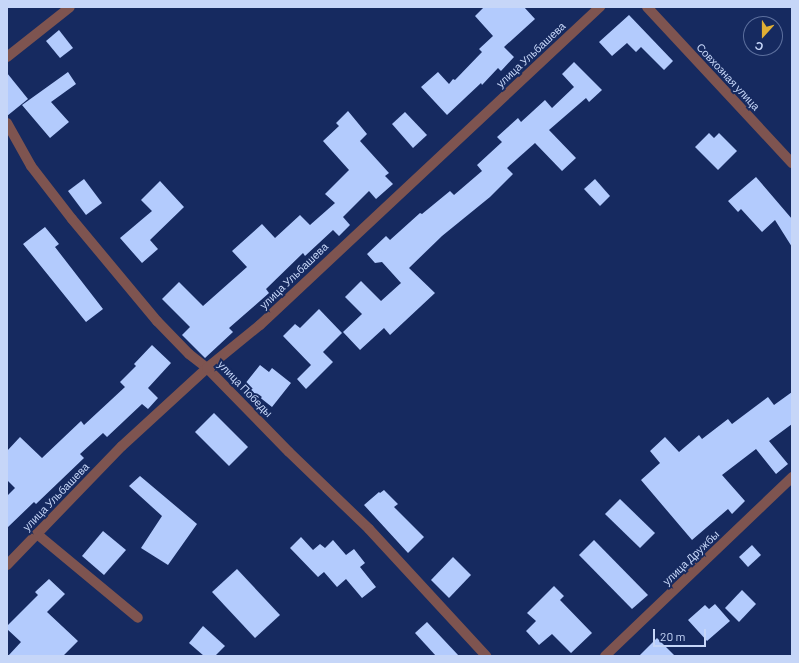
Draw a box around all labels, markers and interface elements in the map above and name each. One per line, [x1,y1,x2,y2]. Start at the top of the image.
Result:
north arrow [743,16,783,56]
street label: улица Ульбашева [494,20,568,90]
street label: Совхозная улица [694,41,762,113]
street label: улица Ульбашева [257,240,331,312]
street label: улица Победы [215,358,275,420]
street label: улица Ульбашева [20,460,92,534]
street label: улица Дружбы [660,528,722,588]
scale bar [655,621,708,647]
text: 20 m [660,629,686,643]

